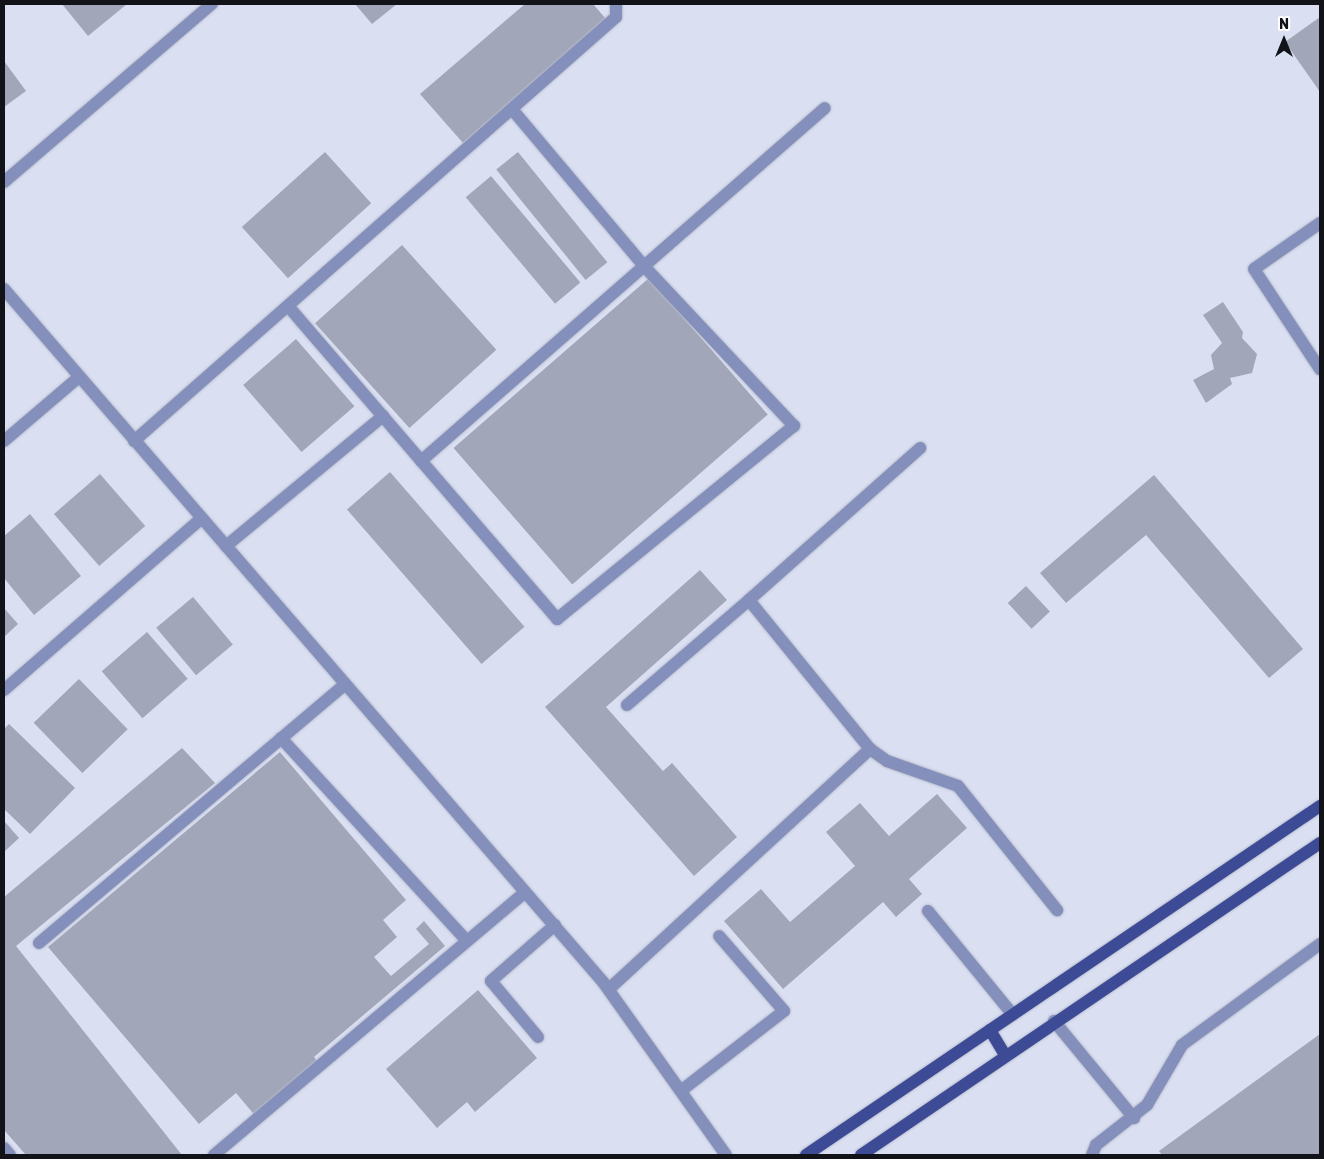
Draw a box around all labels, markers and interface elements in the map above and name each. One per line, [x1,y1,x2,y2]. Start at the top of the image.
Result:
north arrow [1259,15,1309,65]
text: N [1279,16,1289,33]

